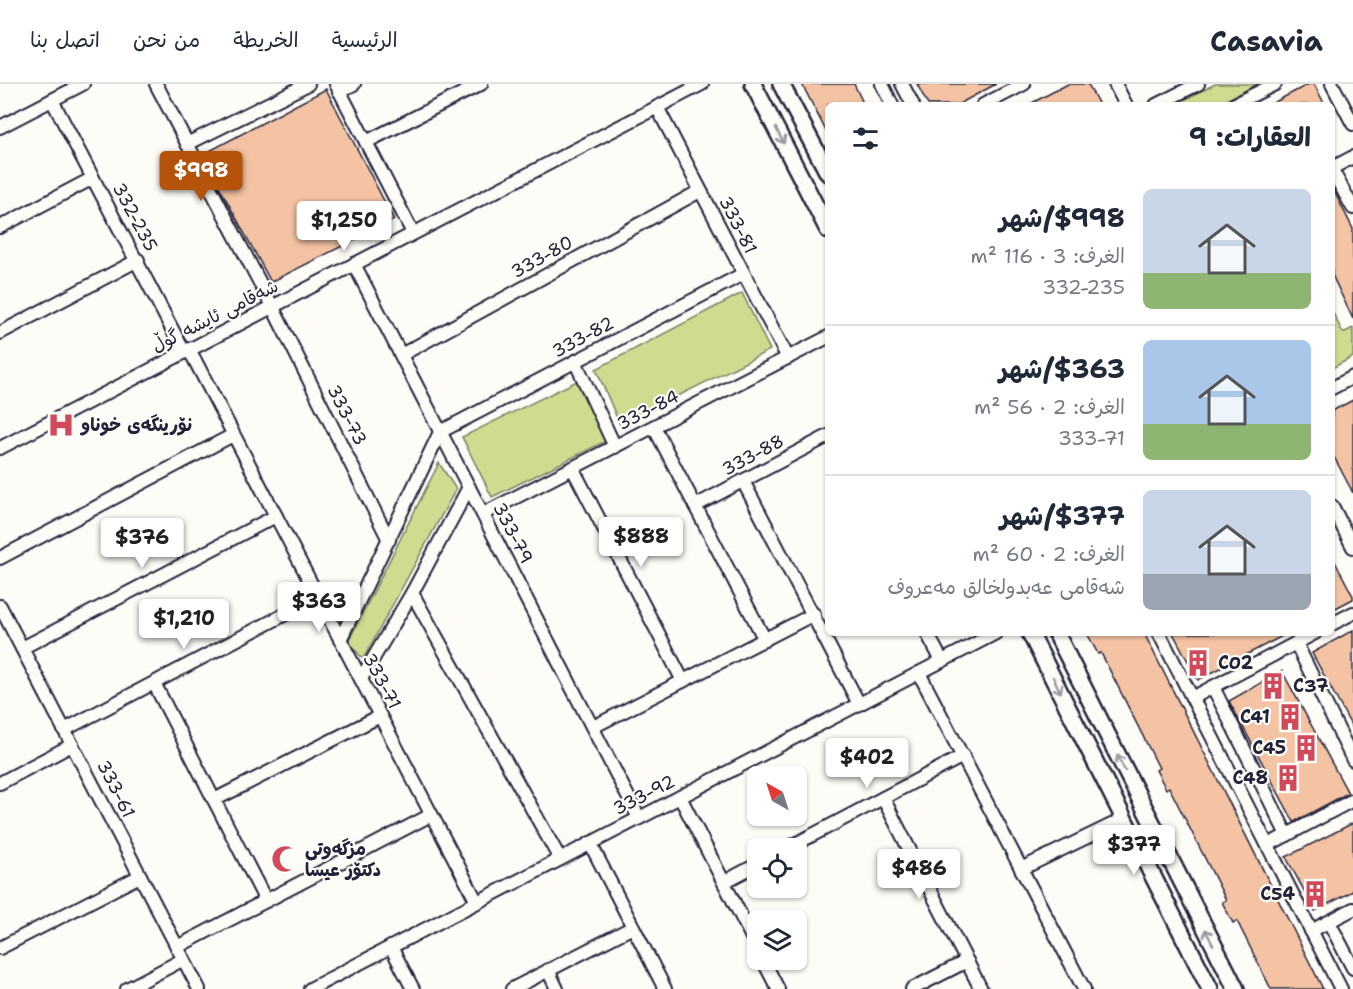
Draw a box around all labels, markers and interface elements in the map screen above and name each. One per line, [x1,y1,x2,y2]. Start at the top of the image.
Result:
text: Casavia [1210,22,1323,60]
text: اتصل بنا [30,26,100,54]
text: من نحن [133,26,200,54]
text: الخريطة [233,26,299,54]
text: الرئيسية [332,26,398,54]
text: العقارات: 9 [1189,119,1311,154]
icon: filters [849,122,882,155]
one-way arrow [774,127,786,144]
pin: $998 [165,151,237,202]
text: $998 [174,157,228,183]
street label: 332-235 [107,179,163,255]
street label: 333-81 [713,192,763,258]
text: $998/شهر [999,200,1125,235]
pin: $1,250 [295,201,393,252]
text: $1,250 [311,207,377,233]
icon: home [1191,213,1263,285]
street label: 333-80 [507,230,577,284]
text: الغرف: 3 · 116 m² [971,243,1125,269]
street label: شەقامی ئایشە گوڵ [147,272,282,358]
text: 332-235 [1042,274,1125,300]
street label: 333-82 [548,311,618,363]
text: $363/شهر [999,351,1125,386]
icon: home [1191,364,1263,436]
street label: 333-73 [322,381,372,449]
street label: 333-84 [613,384,683,436]
text: الغرف: 2 · 56 m² [974,394,1125,420]
hospital icon: نۆرینگەی خوناو [46,410,76,440]
place label: نۆرینگەی خوناو [79,413,192,437]
text: 333-71 [1058,425,1125,451]
street label: 333-88 [718,429,788,481]
street label: 333-79 [487,498,539,568]
text: $377/شهر [1000,498,1125,533]
icon: home [1191,514,1263,586]
pin: $888 [605,517,677,568]
pin: $376 [106,518,178,569]
text: $888 [613,523,669,549]
text: $376 [115,524,169,550]
text: الغرف: 2 · 60 m² [972,541,1125,567]
text: شەقامی عەبدولخالق مەعروف [887,574,1125,600]
pin: $363 [283,582,355,633]
text: $363 [291,588,347,614]
pin: $1,210 [135,599,233,650]
text: $1,210 [153,605,215,631]
building icon: C02 [1183,648,1213,678]
street label: 333-71 [357,649,407,713]
place label: C02 [1218,651,1254,675]
building icon: C37 [1258,671,1288,701]
place label: C37 [1293,674,1329,698]
one-way arrow [1051,676,1063,694]
building icon: C41 [1275,702,1305,732]
place label: C41 [1240,705,1270,729]
building icon: C45 [1291,733,1321,763]
place label: C45 [1252,736,1286,760]
pin: $402 [831,738,903,789]
text: $402 [840,744,894,770]
one-way arrow [1115,754,1127,772]
street label: 333-61 [91,756,141,822]
building icon: C48 [1273,763,1303,793]
north arrow [747,766,807,826]
map controls [747,766,807,970]
place label: C48 [1232,766,1268,790]
street label: 333-92 [609,769,679,821]
pin: $377 [1098,825,1170,876]
text: $377 [1107,831,1161,857]
place label: مزگەوتی دکتۆر عیسا [305,837,381,882]
button: locate [747,838,807,898]
mosque icon: مزگەوتی دکتۆر عیسا [270,844,300,874]
pin: $486 [883,849,955,900]
text: $486 [891,855,947,881]
building icon: C54 [1300,879,1330,909]
place label: C54 [1260,882,1295,906]
button: layers [747,910,807,970]
one-way arrow [1203,928,1215,946]

